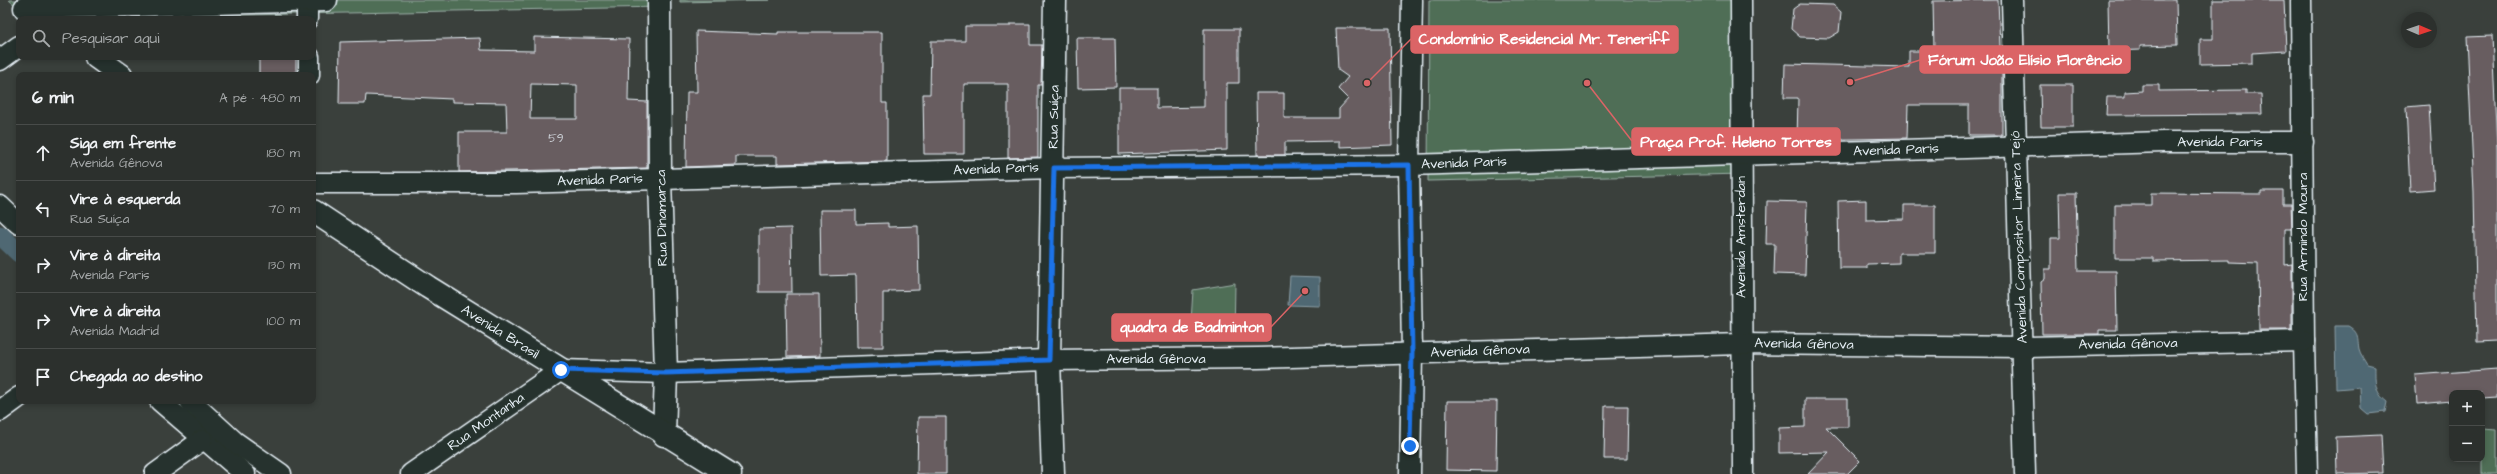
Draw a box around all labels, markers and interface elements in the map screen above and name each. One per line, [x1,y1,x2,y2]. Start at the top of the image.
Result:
north arrow [2401,12,2437,48]
search box [16,16,316,60]
callout: Condomínio Residencial Mr. Teneriff [1411,26,1678,53]
icon: search [30,27,52,49]
text: Pesquisar aqui [62,28,159,49]
text: Condomínio Residencial Mr. Teneriff [1419,29,1670,50]
callout: Fórum João Elísio Florêncio [1920,46,2130,73]
text: Fórum João Elísio Florêncio [1928,50,2122,71]
street label: Rua Suíça [1043,85,1065,149]
text: 6 min [32,86,74,110]
text: A pé · 480 m [219,89,300,107]
callout: Praça Prof. Heleno Torres [1632,128,1840,155]
house number: 59 [548,130,564,147]
street label: Avenida Compositor Limeira Tejó [2005,130,2033,344]
text: Praça Prof. Heleno Torres [1640,132,1832,153]
street label: Avenida Paris [2177,132,2263,152]
text: Siga em frente [70,133,176,154]
street label: Avenida Paris [1853,139,1939,161]
icon: ahead [32,142,54,164]
text: 180 m [266,144,300,162]
street label: Avenida Paris [1421,152,1507,174]
text: Avenida Gênova [70,154,162,172]
street label: Avenida Paris [953,158,1039,180]
street label: Avenida Paris [557,169,643,191]
street label: Rua Dinamarca [651,169,673,267]
street label: Rua Armindo Moura [2293,173,2313,301]
street label: Avenida Amsterdan [1731,176,1751,298]
text: Vire à esquerda [70,189,180,210]
icon: left [32,198,54,220]
text: 70 m [268,200,300,218]
text: Rua Suíça [70,210,129,228]
text: Vire à direita [70,245,160,266]
icon: right [32,254,54,276]
text: 130 m [268,256,300,274]
text: Avenida Paris [70,266,150,284]
street label: Avenida Brasil [457,300,543,364]
text: Vire à direita [70,301,160,322]
icon: right [32,310,54,332]
text: 100 m [267,312,300,330]
callout: quadra de Badminton [1112,314,1271,341]
text: quadra de Badminton [1120,317,1264,338]
text: Avenida Madrid [70,322,159,340]
street label: Avenida Gênova [1754,333,1854,355]
street label: Avenida Gênova [2078,333,2178,355]
street label: Avenida Gênova [1430,339,1530,363]
street label: Avenida Gênova [1106,349,1206,369]
route start [552,361,570,379]
icon: arrive [32,366,54,388]
text: Chegada ao destino [70,366,203,387]
street label: Rua Montanha [443,388,529,456]
map controls [2449,390,2485,462]
button: + [2449,390,2485,426]
button: − [2449,426,2485,462]
route end [1401,437,1419,455]

